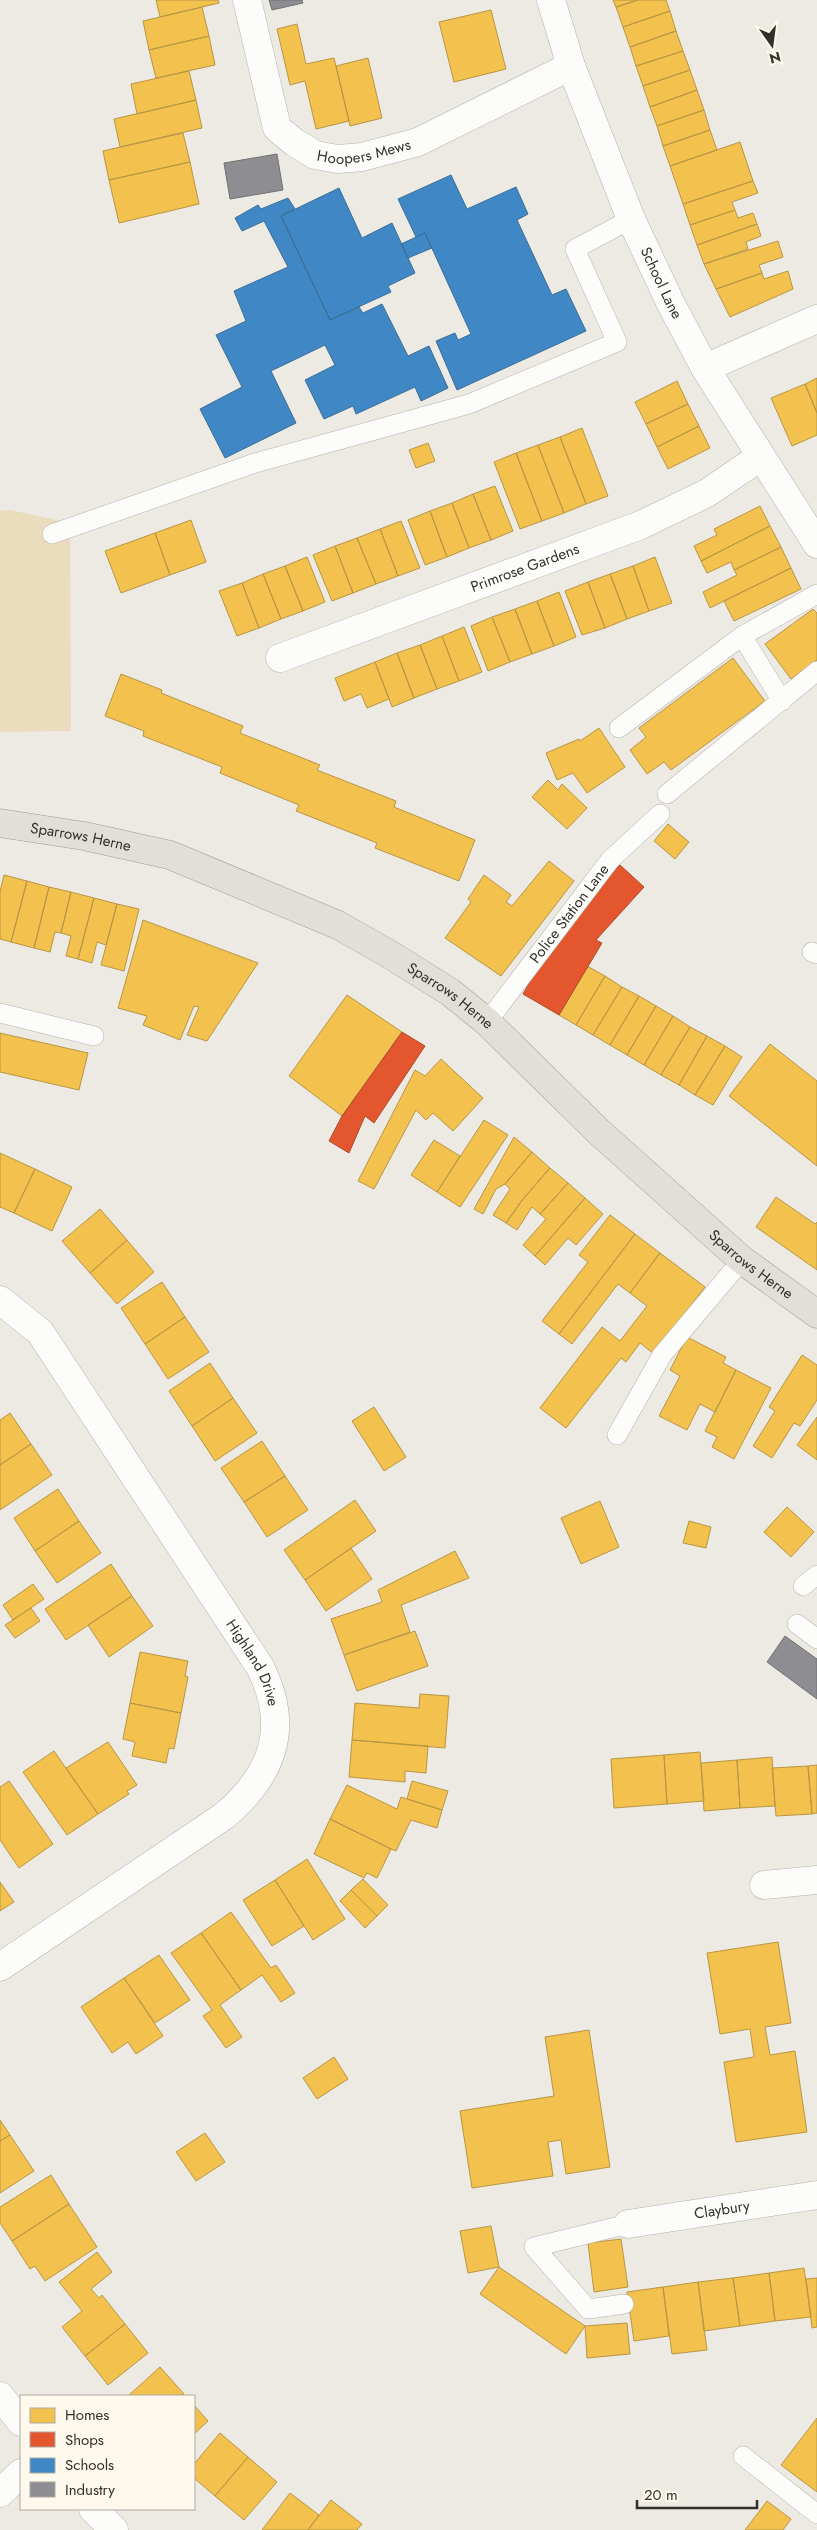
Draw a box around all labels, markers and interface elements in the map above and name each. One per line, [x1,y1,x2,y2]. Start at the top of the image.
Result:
north arrow [747,20,797,70]
text: N [767,47,783,69]
street label: Hoopers Mews [315,133,413,170]
street label: School Lane [635,243,688,323]
street label: Primrose Gardens [467,538,582,598]
street label: Sparrows Herne [29,817,134,857]
street label: Police Station Lane [524,859,614,968]
street label: Sparrows Herne [403,957,499,1034]
street label: Sparrows Herne [704,1224,798,1305]
street label: Highland Drive [221,1615,284,1708]
street label: Claybury [692,2194,752,2225]
legend [20,2395,195,2510]
text: Homes [65,2404,109,2426]
text: Shops [65,2429,104,2451]
text: Schools [65,2454,114,2476]
scale bar [637,2478,757,2510]
text: Industry [65,2479,115,2501]
text: 20 m [644,2484,678,2506]

